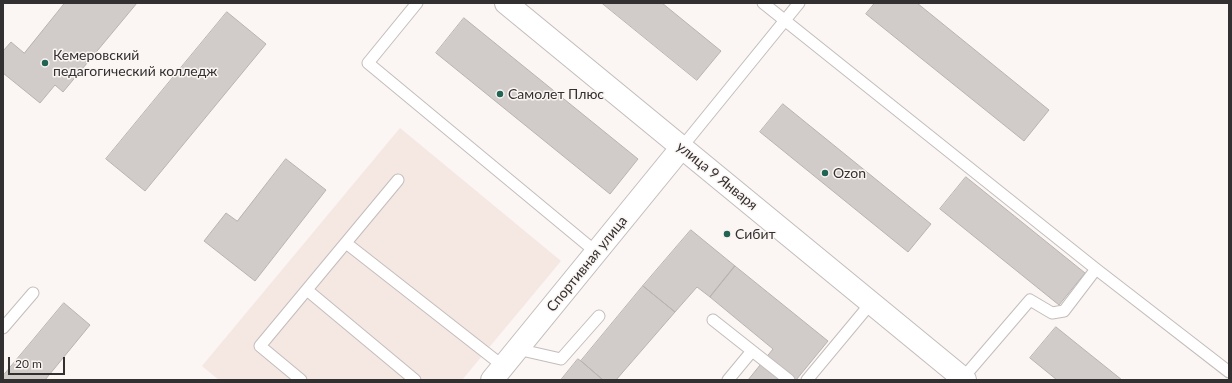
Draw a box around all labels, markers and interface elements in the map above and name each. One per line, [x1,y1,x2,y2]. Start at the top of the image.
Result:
place label: Кемеровский педагогический колледж [53,47,217,80]
marker: Кемеровский педагогический колледж [40,58,50,68]
place label: Самолет Плюс [508,86,604,102]
marker: Самолет Плюс [495,89,505,99]
street label: улица 9 Января [673,138,761,214]
place label: Ozon [833,165,866,181]
marker: Ozon [820,168,830,178]
street label: Спортивная улица [543,213,631,315]
place label: Сибит [735,226,776,242]
marker: Сибит [722,229,732,239]
scale bar [10,349,67,375]
text: 20 m [15,356,42,371]

